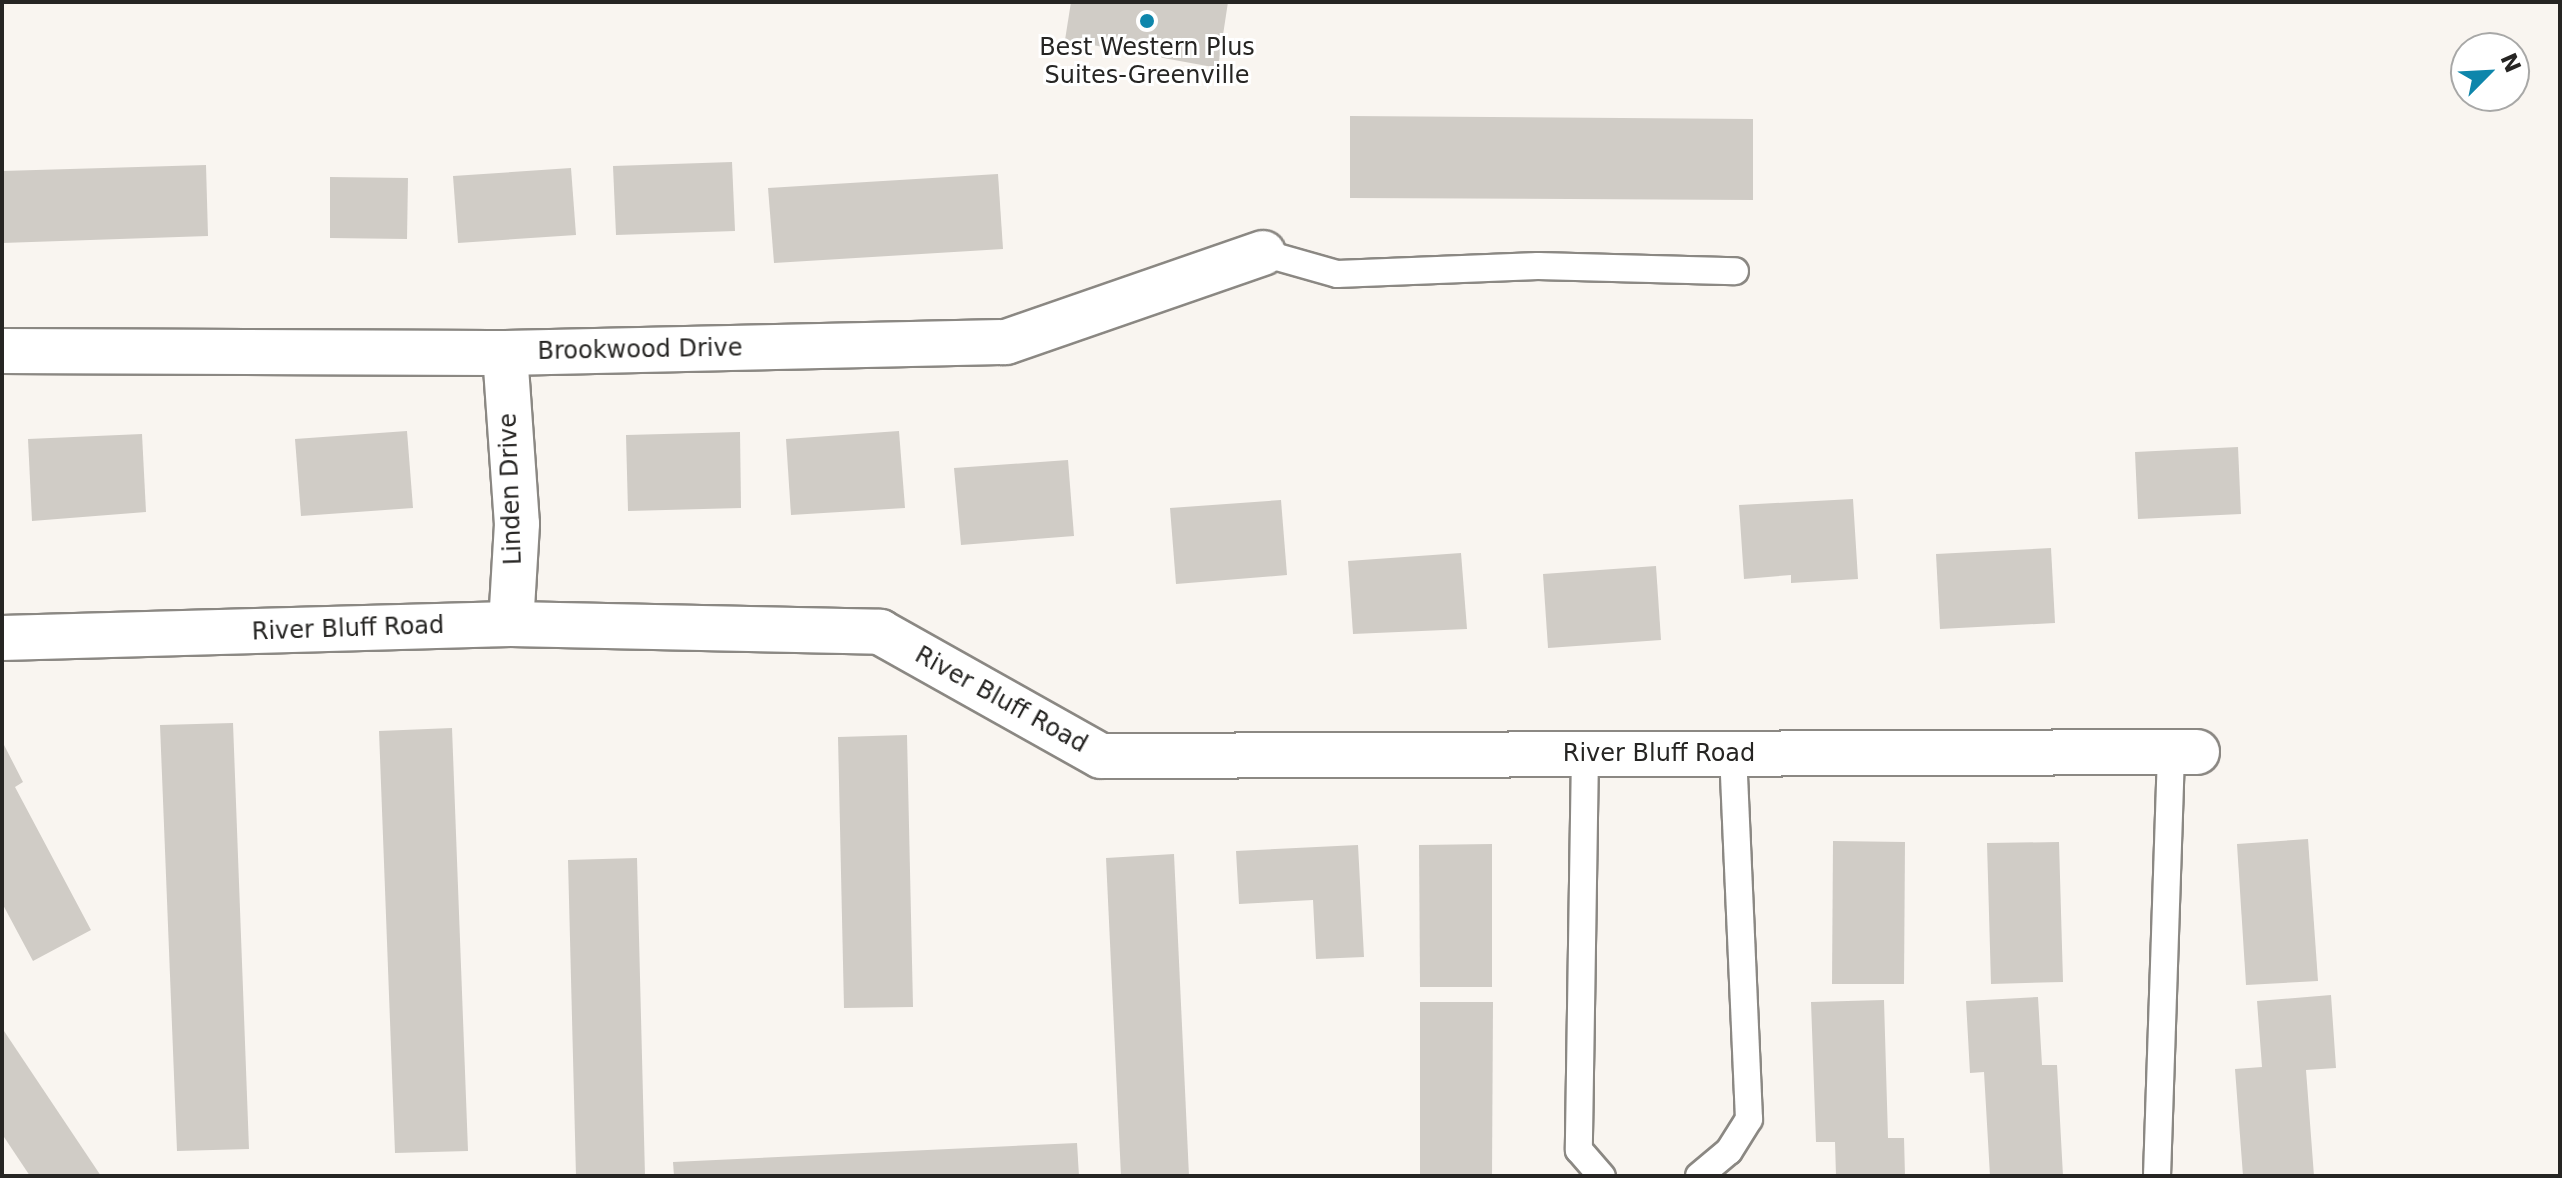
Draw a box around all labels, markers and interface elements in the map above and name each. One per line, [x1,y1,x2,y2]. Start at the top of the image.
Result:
marker: Best Western Plus Suites-Greenville [1138,12,1156,30]
north arrow [2450,32,2530,112]
place label: Best Western Plus Suites-Greenville [1039,34,1255,90]
text: N [2495,49,2526,76]
street label: Brookwood Drive [537,334,743,366]
street label: Linden Drive [494,413,528,565]
street label: River Bluff Road [251,611,445,647]
street label: River Bluff Road [910,641,1092,759]
street label: River Bluff Road [1563,740,1755,768]

